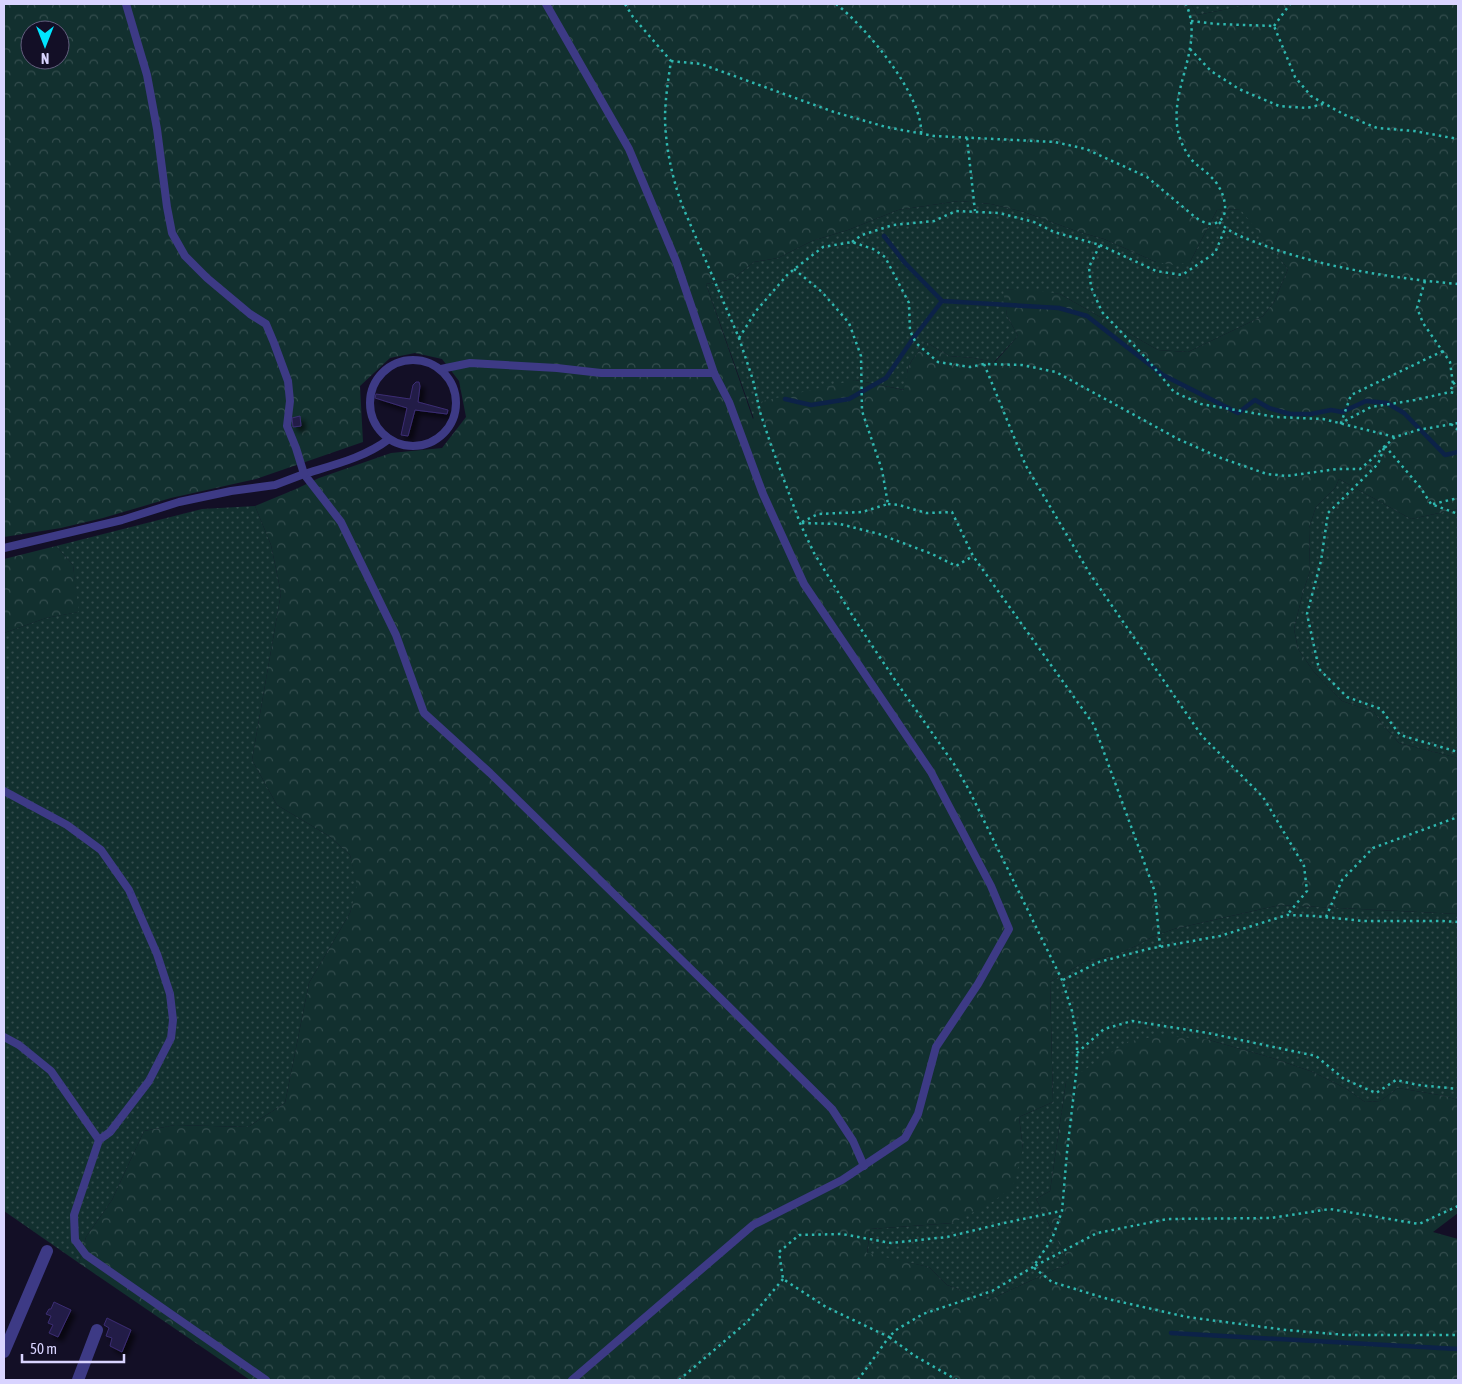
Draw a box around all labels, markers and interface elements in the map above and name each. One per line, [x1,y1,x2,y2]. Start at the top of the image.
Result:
north arrow [20,20,70,70]
text: N [41,50,49,66]
scale bar [22,1332,125,1364]
text: 50 m [30,1340,57,1357]

